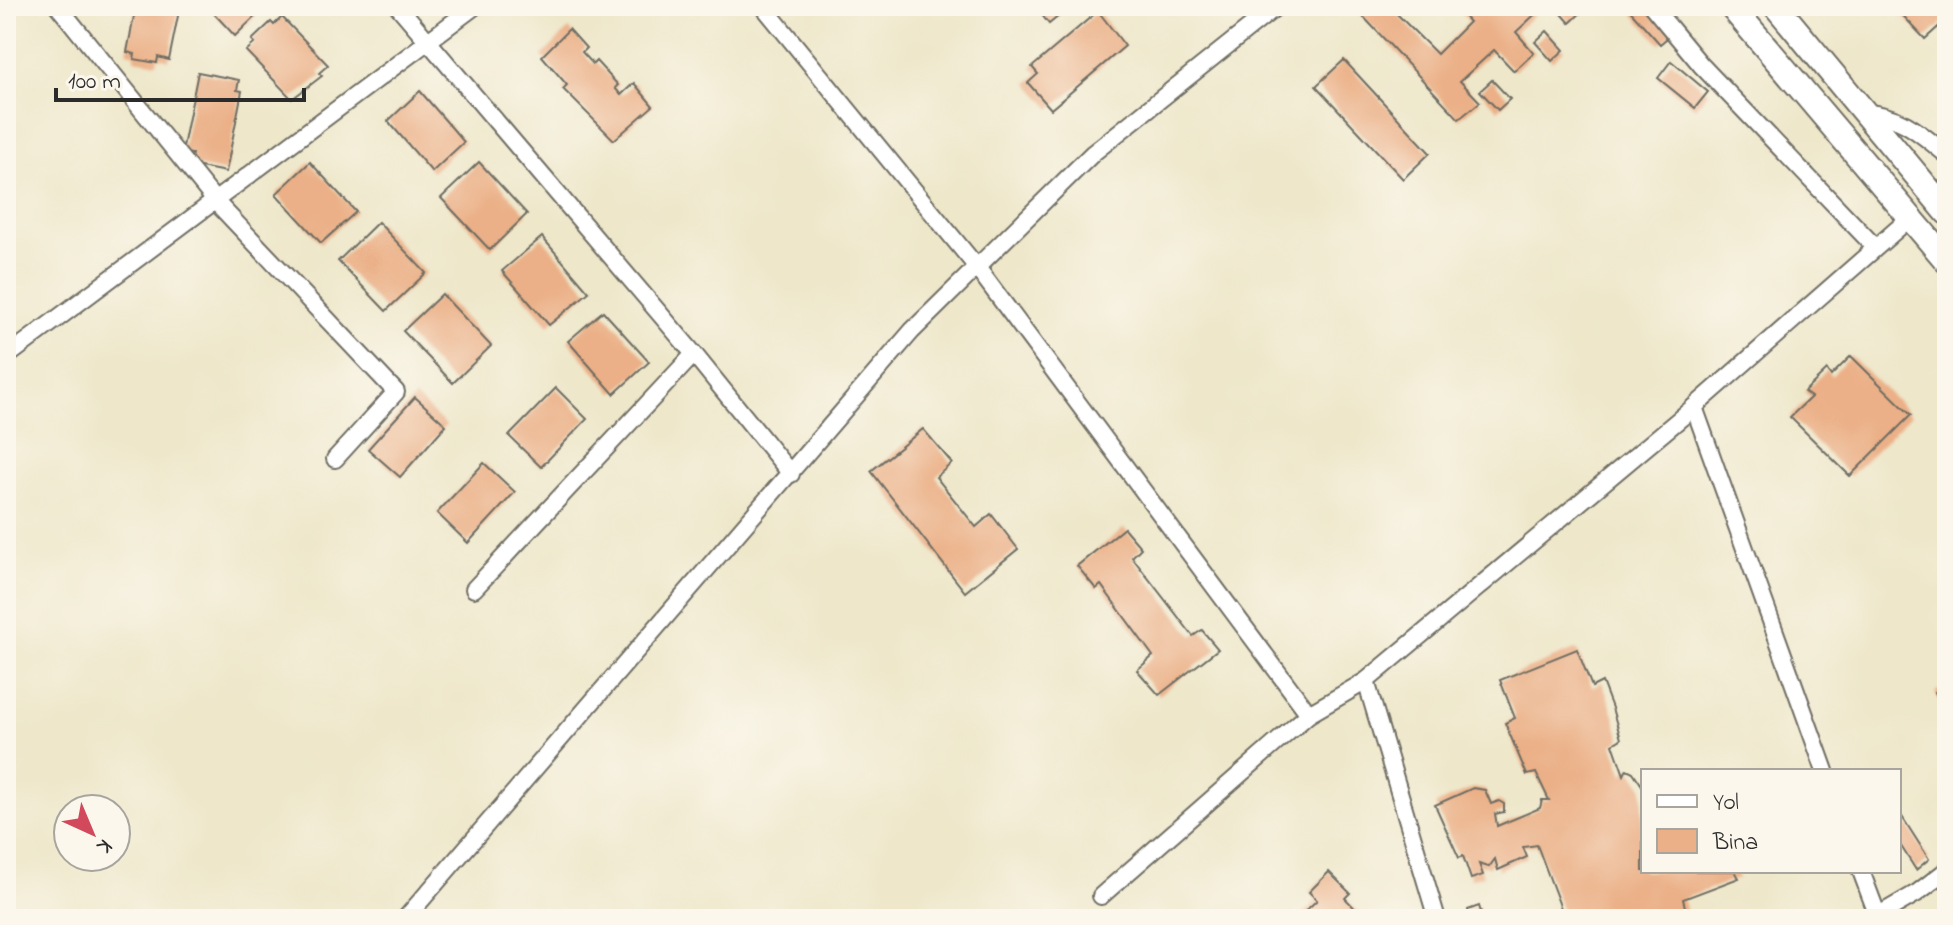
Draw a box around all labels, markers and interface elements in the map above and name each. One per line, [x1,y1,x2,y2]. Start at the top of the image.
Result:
scale bar [56,52,304,102]
text: 100 m [68,65,121,100]
legend [1641,769,1901,873]
text: Yol [1713,786,1739,821]
north arrow [52,793,132,873]
text: Bina [1712,826,1758,861]
text: K [88,830,119,861]

